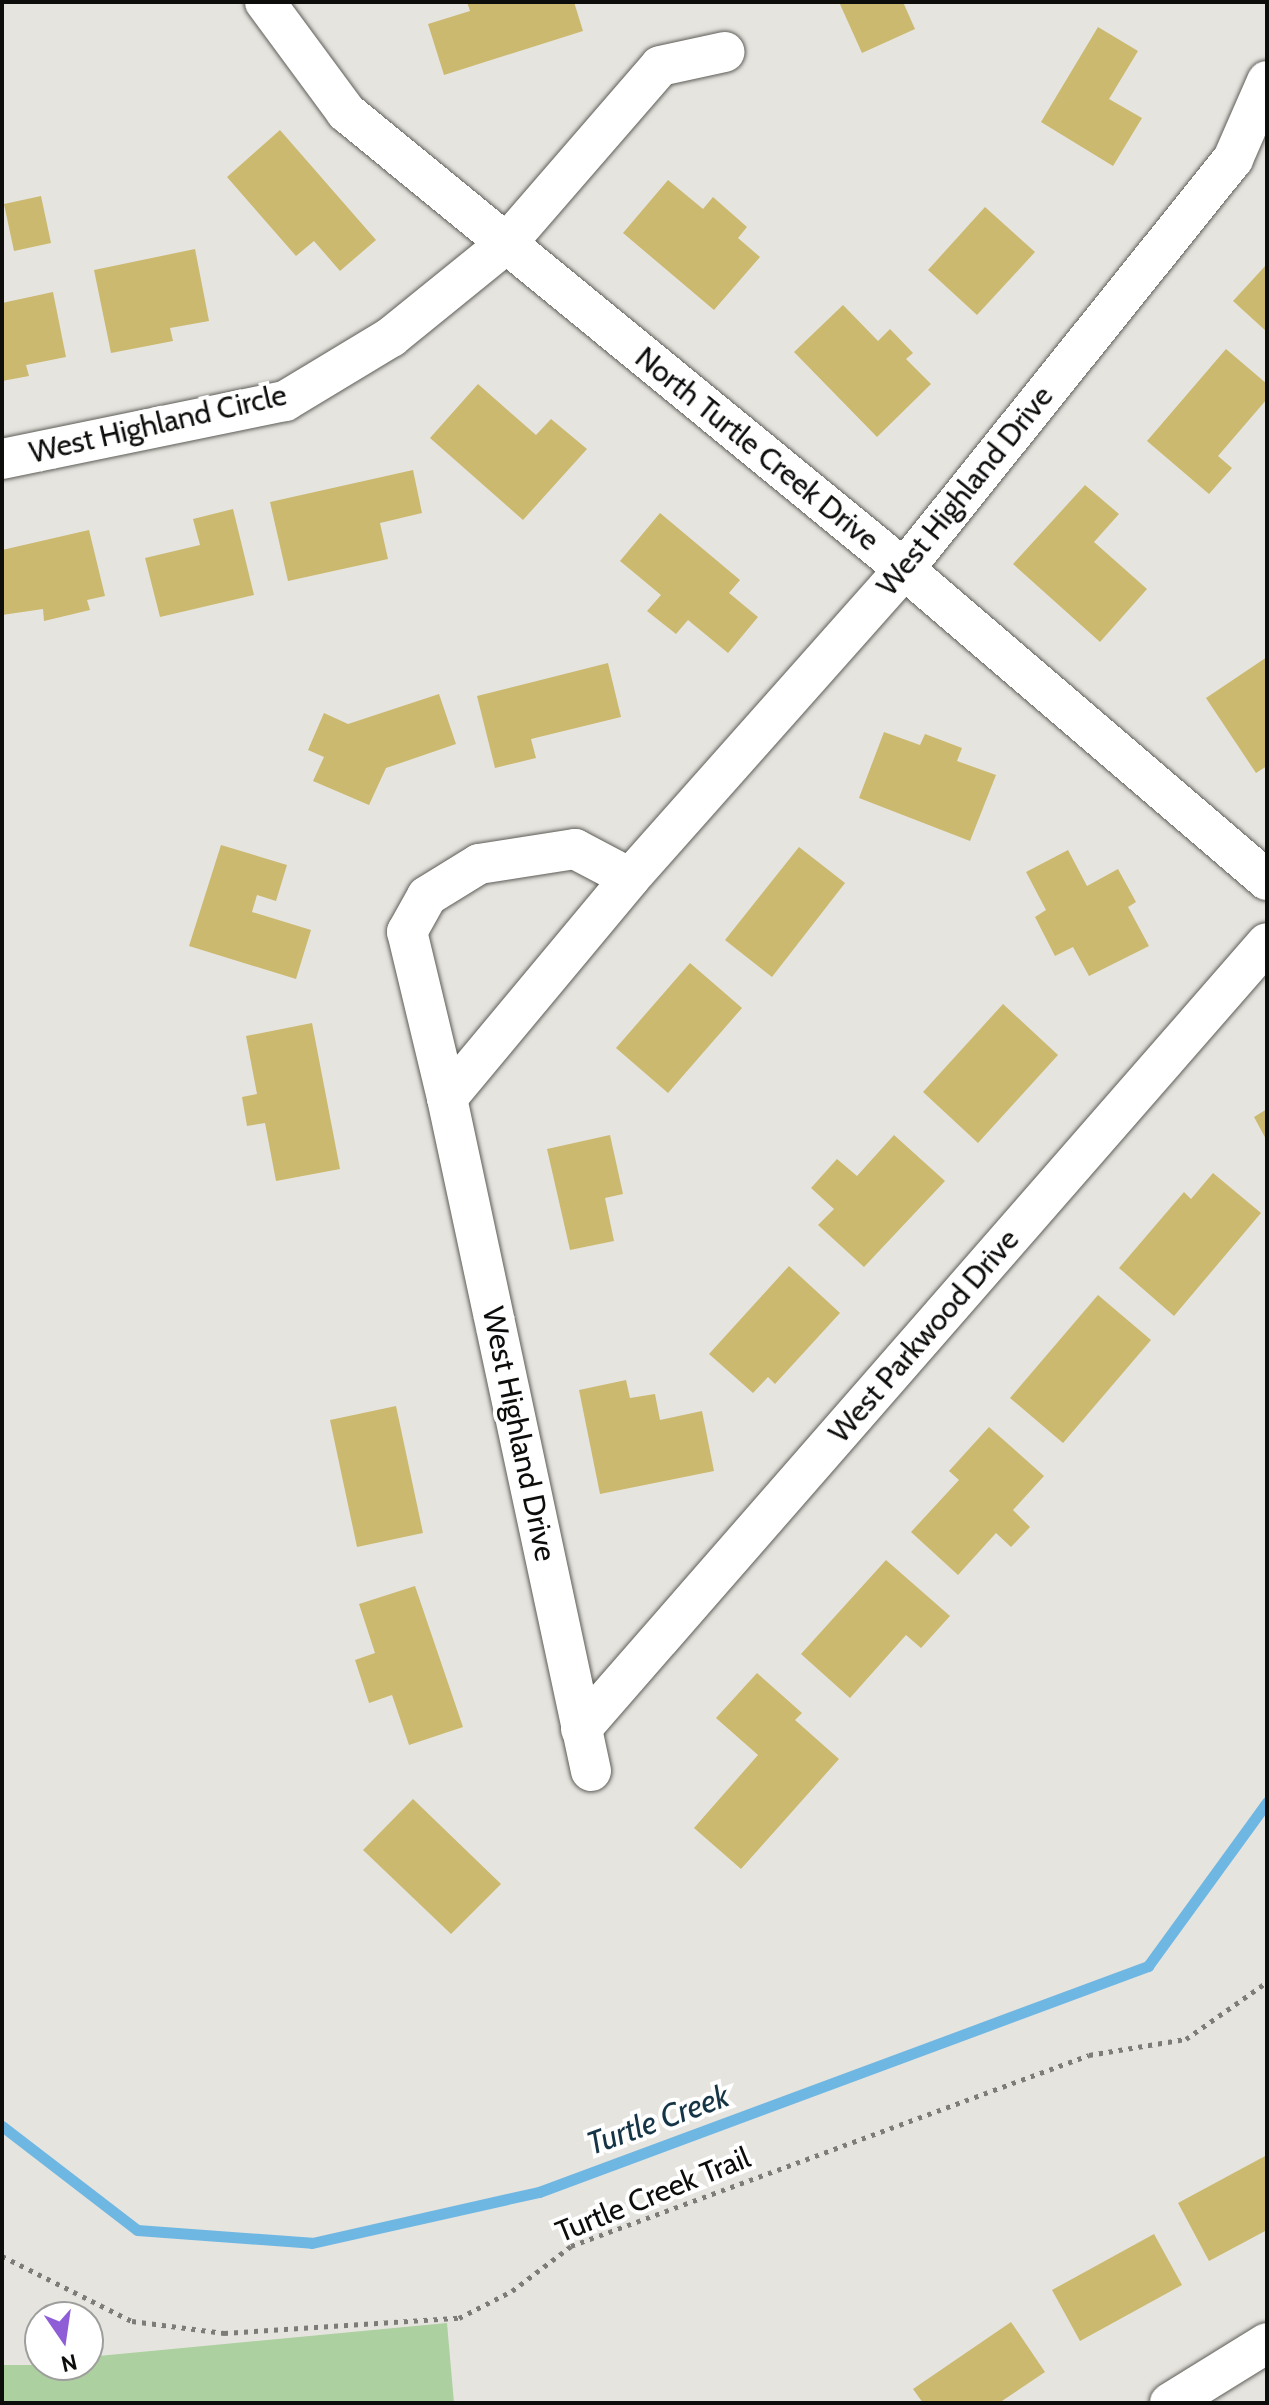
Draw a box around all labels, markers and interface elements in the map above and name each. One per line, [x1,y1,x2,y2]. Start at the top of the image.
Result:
street label: North Turtle Creek Drive [628,340,886,558]
street label: West Highland Circle [26,377,290,471]
street label: West Highland Drive [869,379,1061,603]
street label: West Parkwood Drive [821,1222,1027,1450]
street label: West Highland Drive [474,1303,564,1565]
water label: Turtle Creek [582,2077,734,2163]
street label: Turtle Creek Trail [551,2140,755,2250]
north arrow [24,2301,104,2381]
text: N [58,2348,80,2378]

